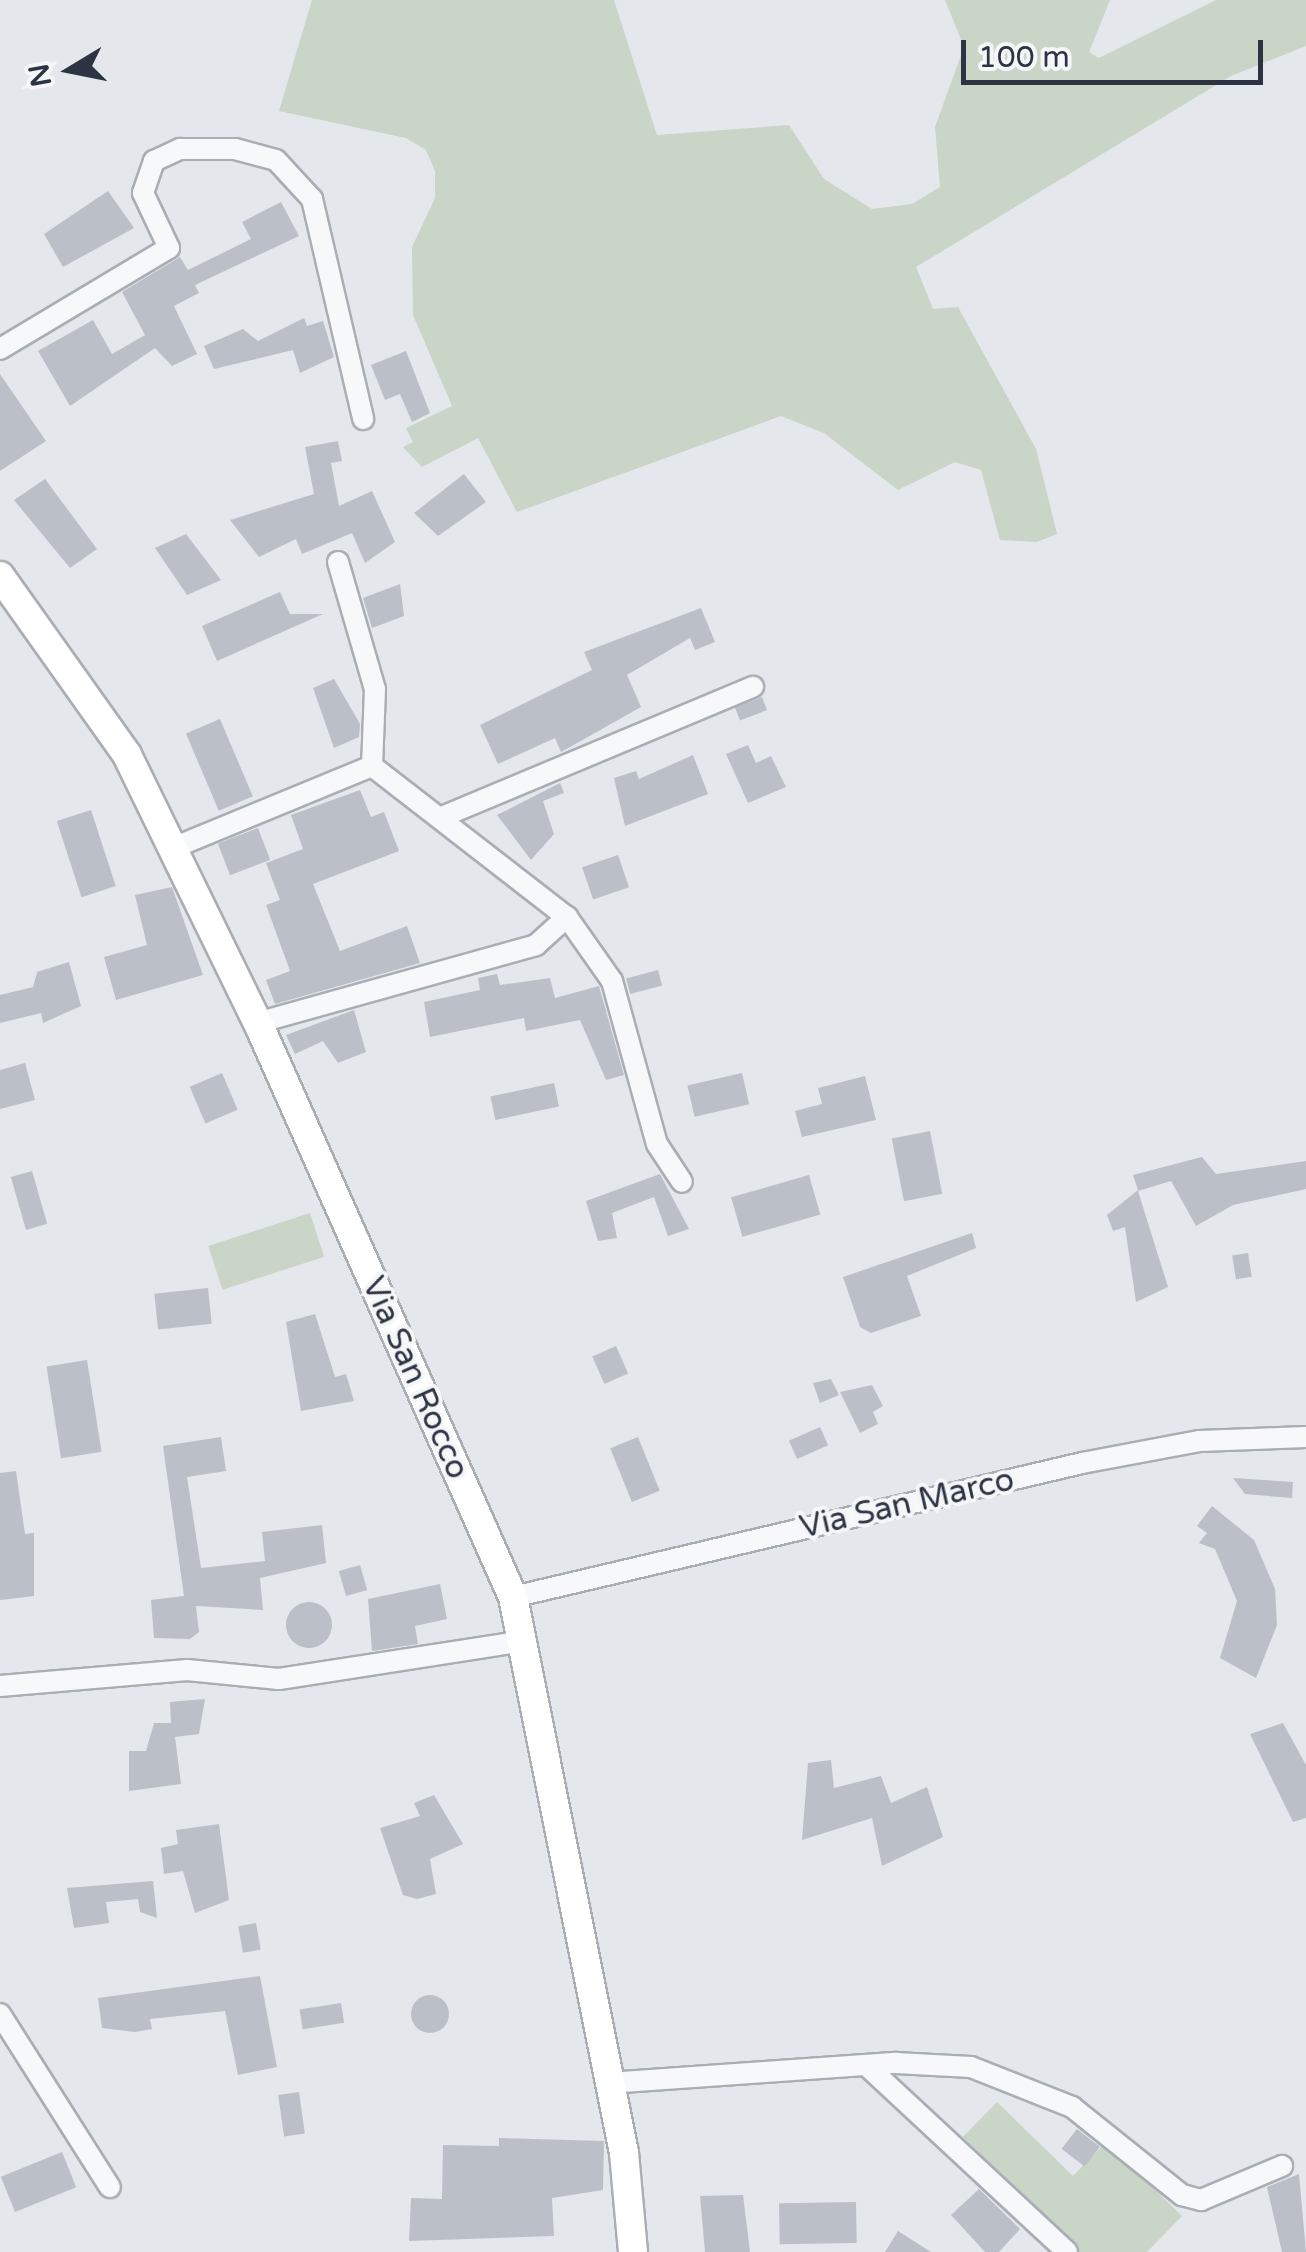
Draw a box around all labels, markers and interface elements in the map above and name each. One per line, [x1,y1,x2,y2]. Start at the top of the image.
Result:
north arrow [20,20,120,120]
scale bar [966,20,1268,82]
text: 100 m [978,39,1070,76]
text: N [22,61,59,89]
street label: Via San Rocco [353,1271,477,1485]
street label: Via San Marco [796,1461,1018,1547]

